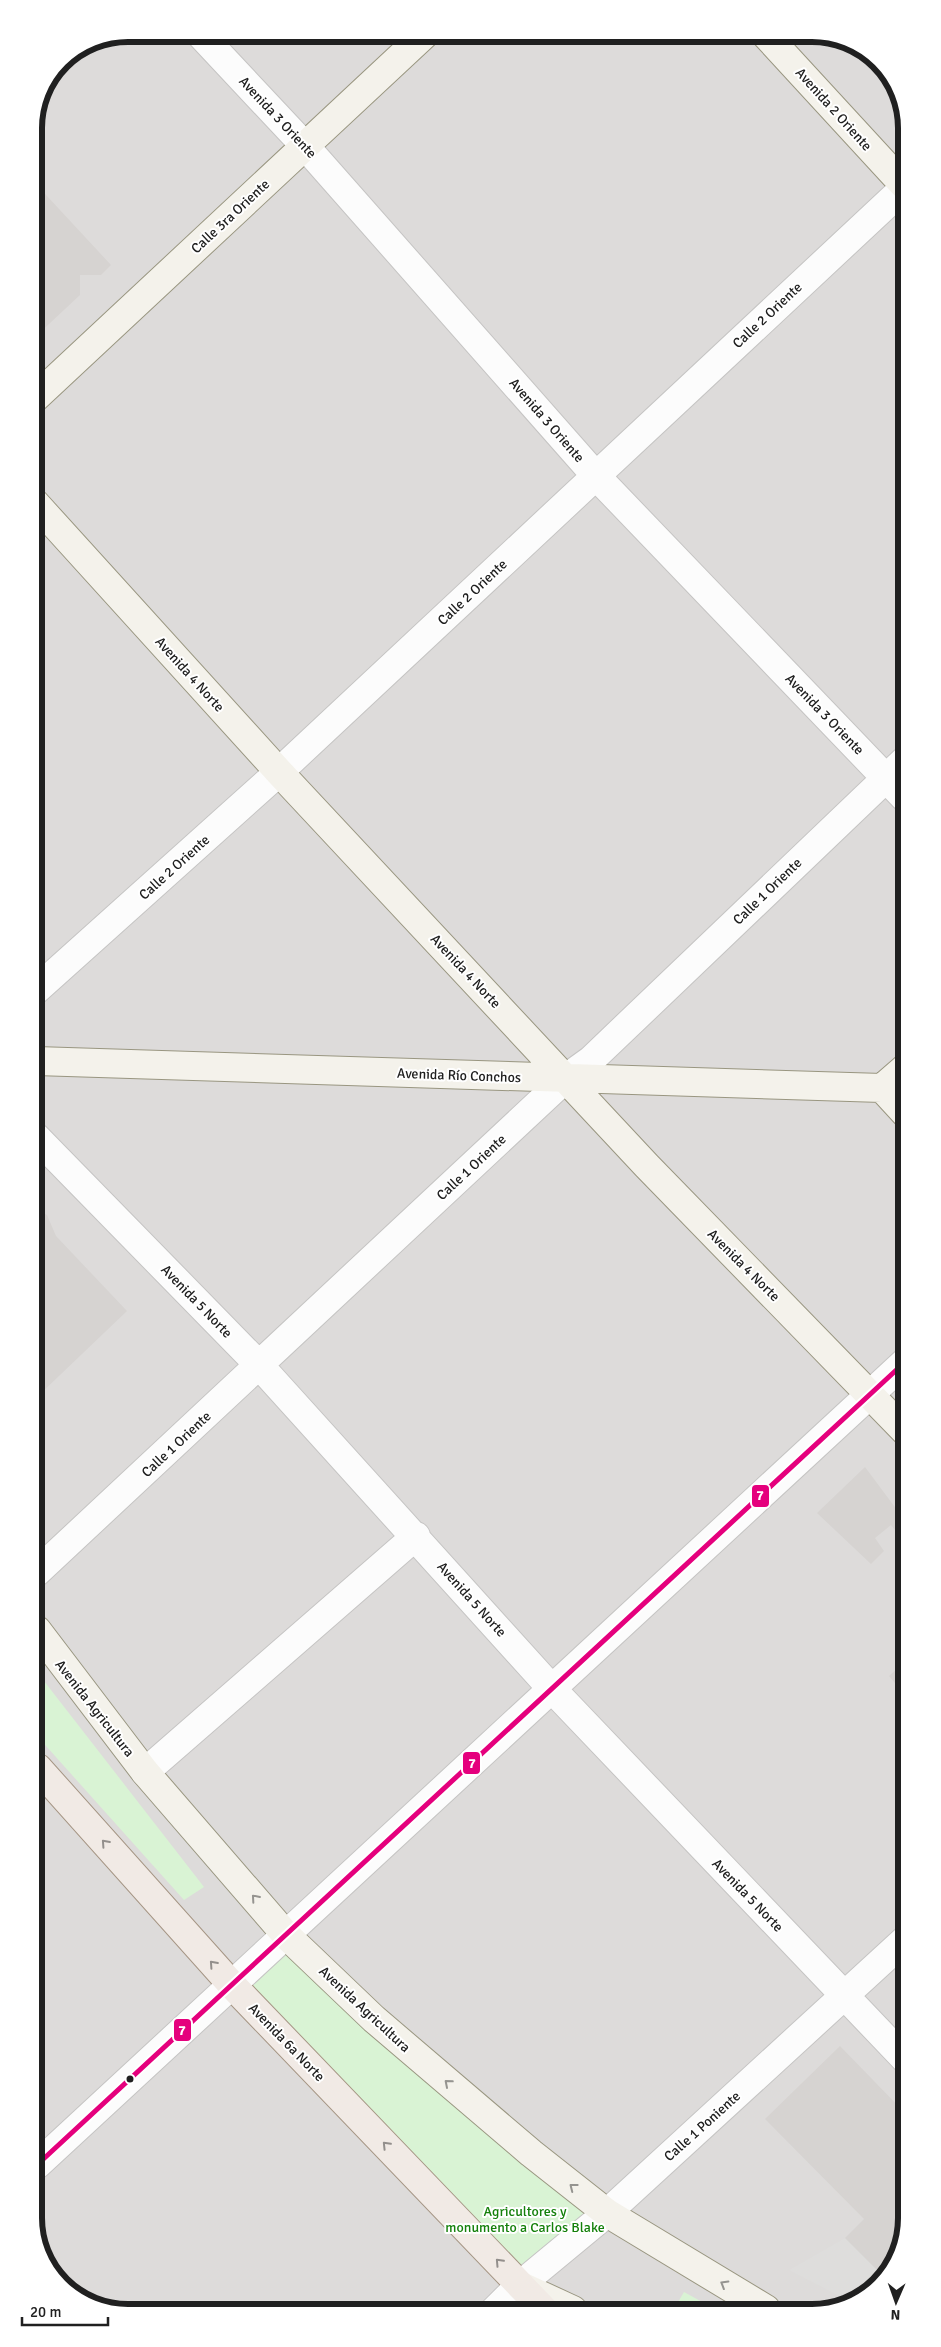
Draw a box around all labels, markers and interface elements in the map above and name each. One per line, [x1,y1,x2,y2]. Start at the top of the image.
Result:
street label: Avenida 2 Oriente [792,64,875,154]
street label: Avenida 3 Oriente [235,73,320,162]
street label: Calle 3ra Oriente [188,176,273,257]
street label: Calle 2 Oriente [729,279,806,352]
street label: Avenida 3 Oriente [505,375,588,466]
street label: Calle 2 Oriente [434,556,511,629]
street label: Avenida 4 Norte [151,633,228,715]
street label: Avenida 3 Oriente [782,670,868,758]
street label: Calle 2 Oriente [136,831,213,903]
street label: Calle 1 Oriente [729,854,805,928]
street label: Avenida 4 Norte [427,931,504,1012]
street label: Avenida Río Conchos [397,1065,521,1086]
street label: Calle 1 Oriente [433,1131,510,1204]
street label: Avenida 4 Norte [704,1226,783,1305]
street label: Avenida 5 Norte [157,1261,236,1341]
street label: Calle 1 Oriente [138,1408,215,1481]
line badge: 7 [751,1484,770,1508]
text: 7 [756,1487,764,1504]
street label: Avenida 5 Norte [433,1558,510,1640]
street label: Avenida Agricultura [51,1656,138,1760]
line badge: 7 [462,1751,481,1775]
text: 7 [468,1755,476,1772]
one-way arrow [102,1839,111,1848]
street label: Avenida 5 Norte [708,1855,787,1935]
one-way arrow [251,1895,260,1904]
one-way arrow [210,1961,219,1970]
street label: Avenida Agricultura [316,1963,414,2056]
street label: Avenida 6a Norte [245,2000,328,2085]
line badge: 7 [173,2018,192,2042]
text: 7 [178,2022,186,2039]
unlabelled marker [125,2074,135,2084]
one-way arrow [444,2080,453,2089]
street label: Calle 1 Poniente [661,2088,744,2165]
one-way arrow [383,2142,392,2151]
one-way arrow [570,2184,579,2192]
park label: Agricultores y monumento a Carlos Blake [445,2203,605,2236]
one-way arrow [496,2259,505,2268]
north arrow [871,2277,921,2327]
one-way arrow [721,2280,730,2290]
scale bar [22,2294,109,2326]
text: 20 m [30,2303,61,2321]
text: N [890,2306,901,2323]

